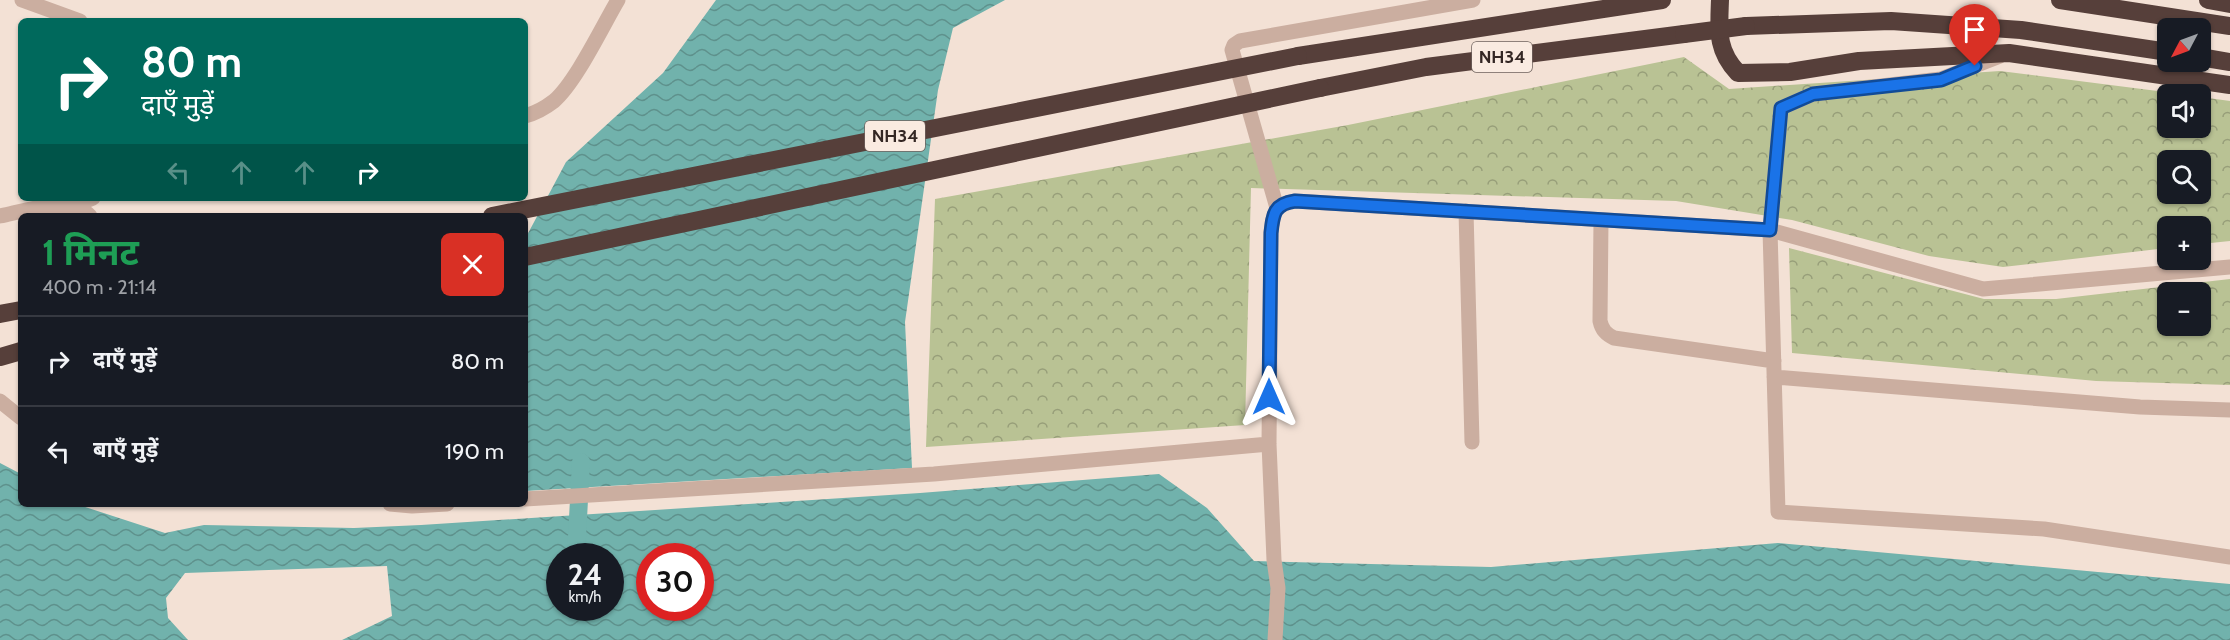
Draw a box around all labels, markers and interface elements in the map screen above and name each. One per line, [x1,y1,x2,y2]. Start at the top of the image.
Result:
pin [1949,4,2000,66]
icon: arrive [1958,13,1991,46]
north arrow [2157,18,2211,72]
map controls [2157,18,2211,336]
text: 80 m [141,36,242,88]
icon: right [42,42,120,120]
road number: NH34 [1472,42,1532,72]
button: sound [2157,84,2211,138]
text: दाएँ मुड़ें [141,88,214,121]
road number: NH34 [865,121,925,151]
button: search [2157,150,2211,204]
icon: left [162,156,195,189]
icon: ahead [225,156,258,189]
icon: ahead [288,156,321,189]
icon: right [351,156,384,189]
button: + [2157,216,2211,270]
text: 1 मिनट [42,230,139,274]
button: close [441,233,504,296]
text: 400 m · 21:14 [42,275,157,299]
button: − [2157,282,2211,336]
icon: right [42,345,75,378]
text: दाएँ मुड़ें [93,346,157,373]
text: 80 m [451,348,504,375]
position arrow [1237,365,1301,429]
icon: left [42,435,75,468]
text: बाएँ मुड़ें [93,436,158,463]
text: 190 m [445,438,504,465]
speed limit sign: 30 [636,543,714,621]
text: 24 [568,556,602,593]
text: km/h [569,588,601,606]

